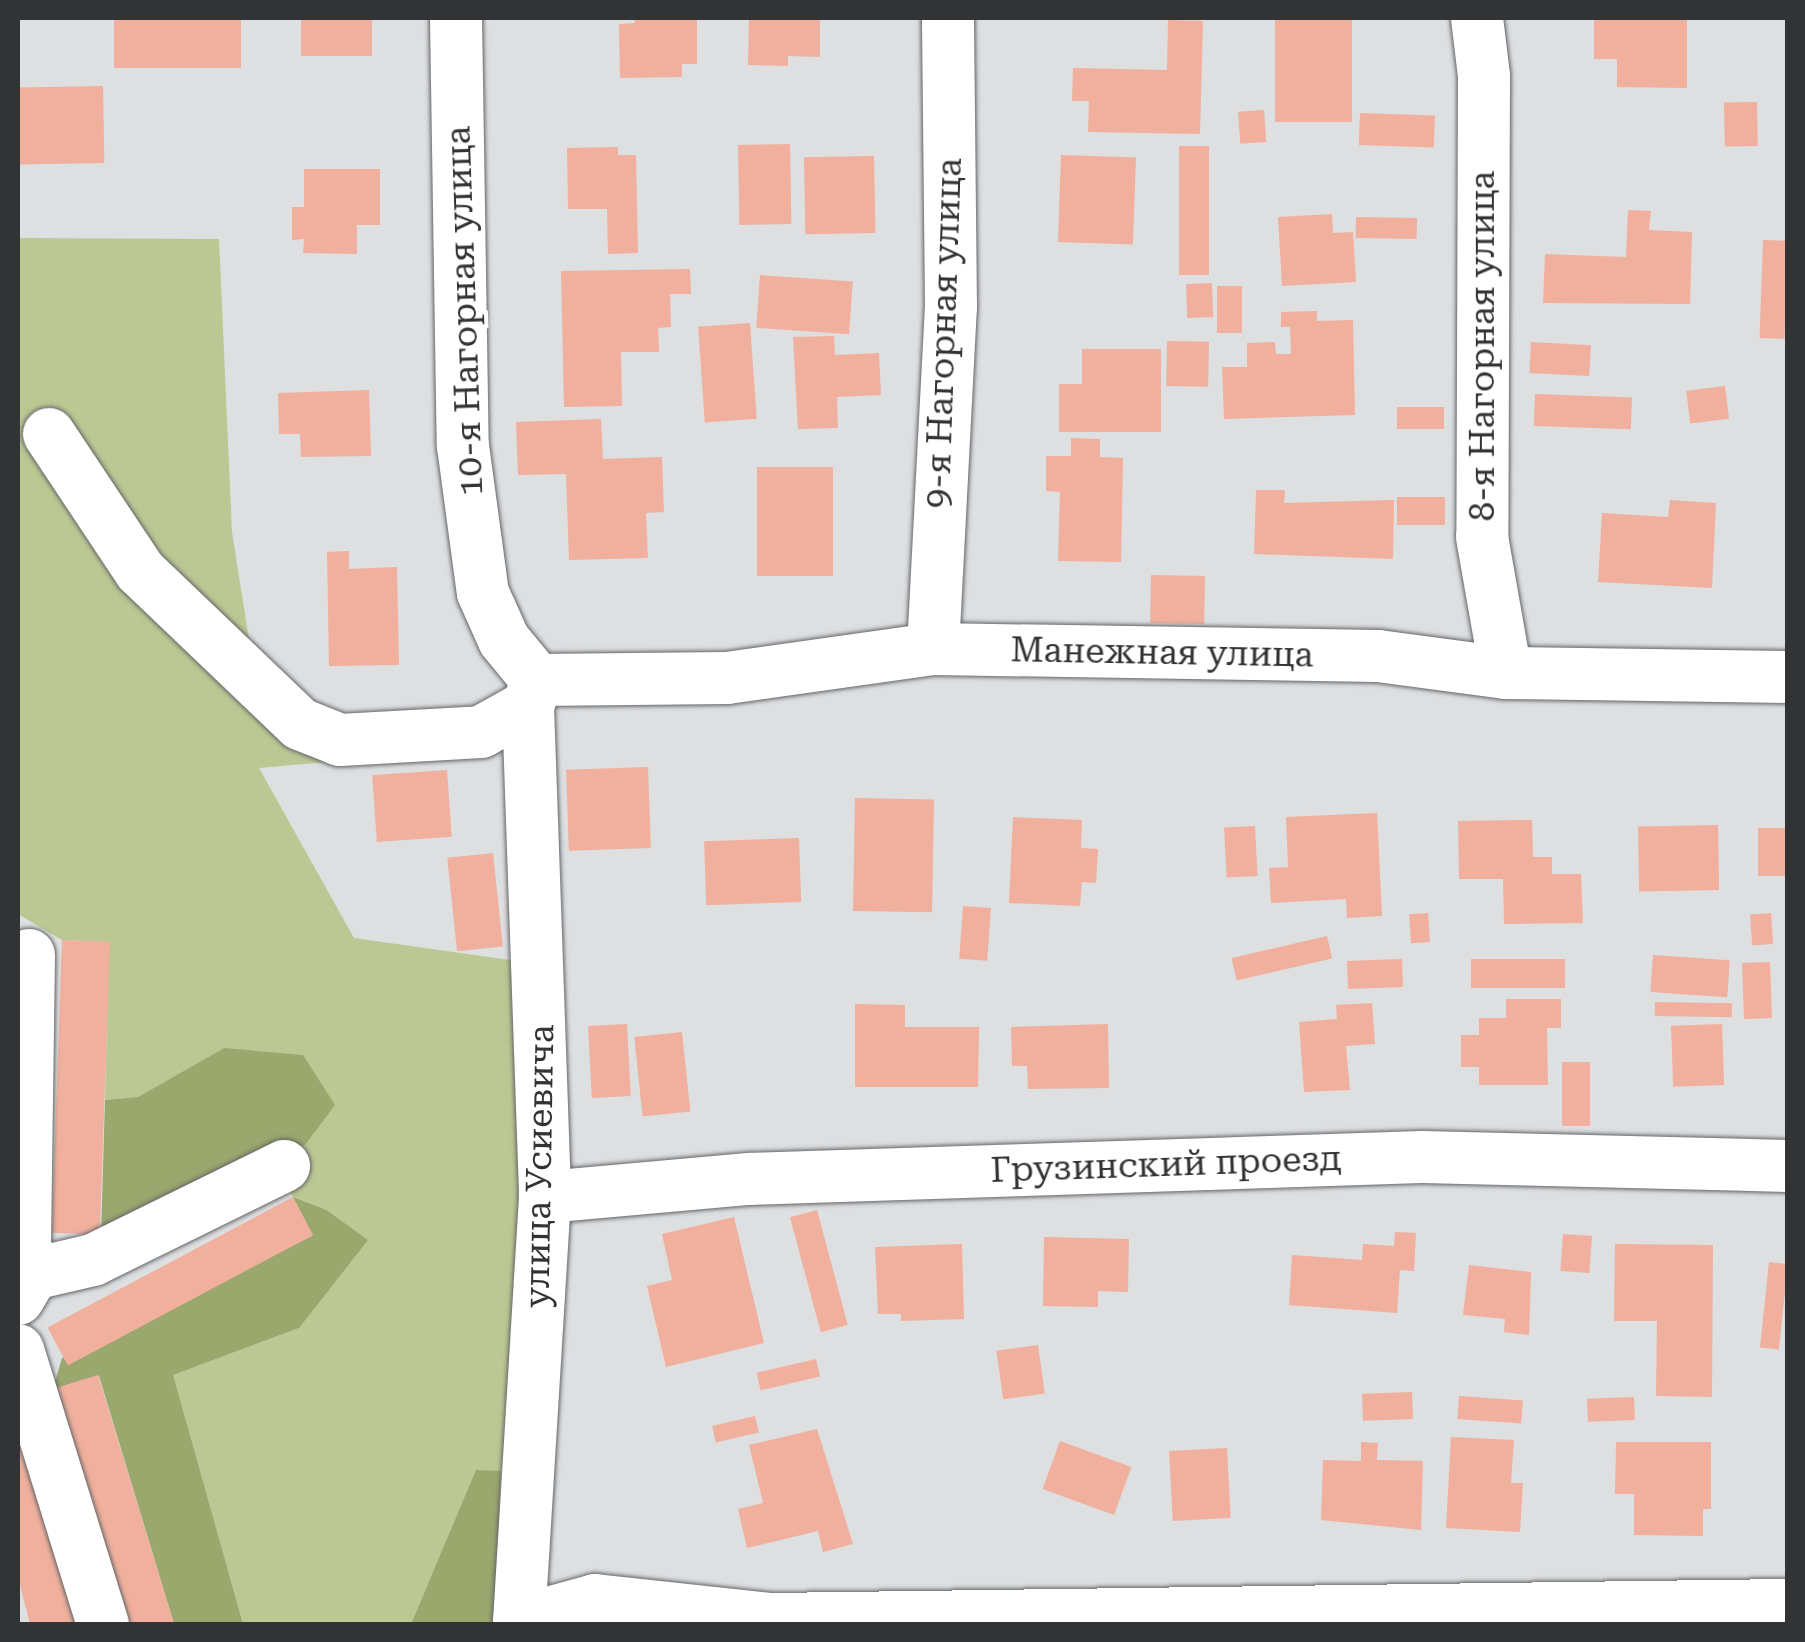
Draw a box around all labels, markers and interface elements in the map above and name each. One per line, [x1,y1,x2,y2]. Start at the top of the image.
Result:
street label: 10-я Нагорная улица [438,125,492,497]
street label: 9-я Нагорная улица [917,157,971,509]
street label: 8-я Нагорная улица [1462,171,1504,521]
street label: Манежная улица [1010,629,1314,677]
street label: улица Усиевича [517,1024,563,1308]
street label: Грузинский проезд [990,1138,1342,1192]

